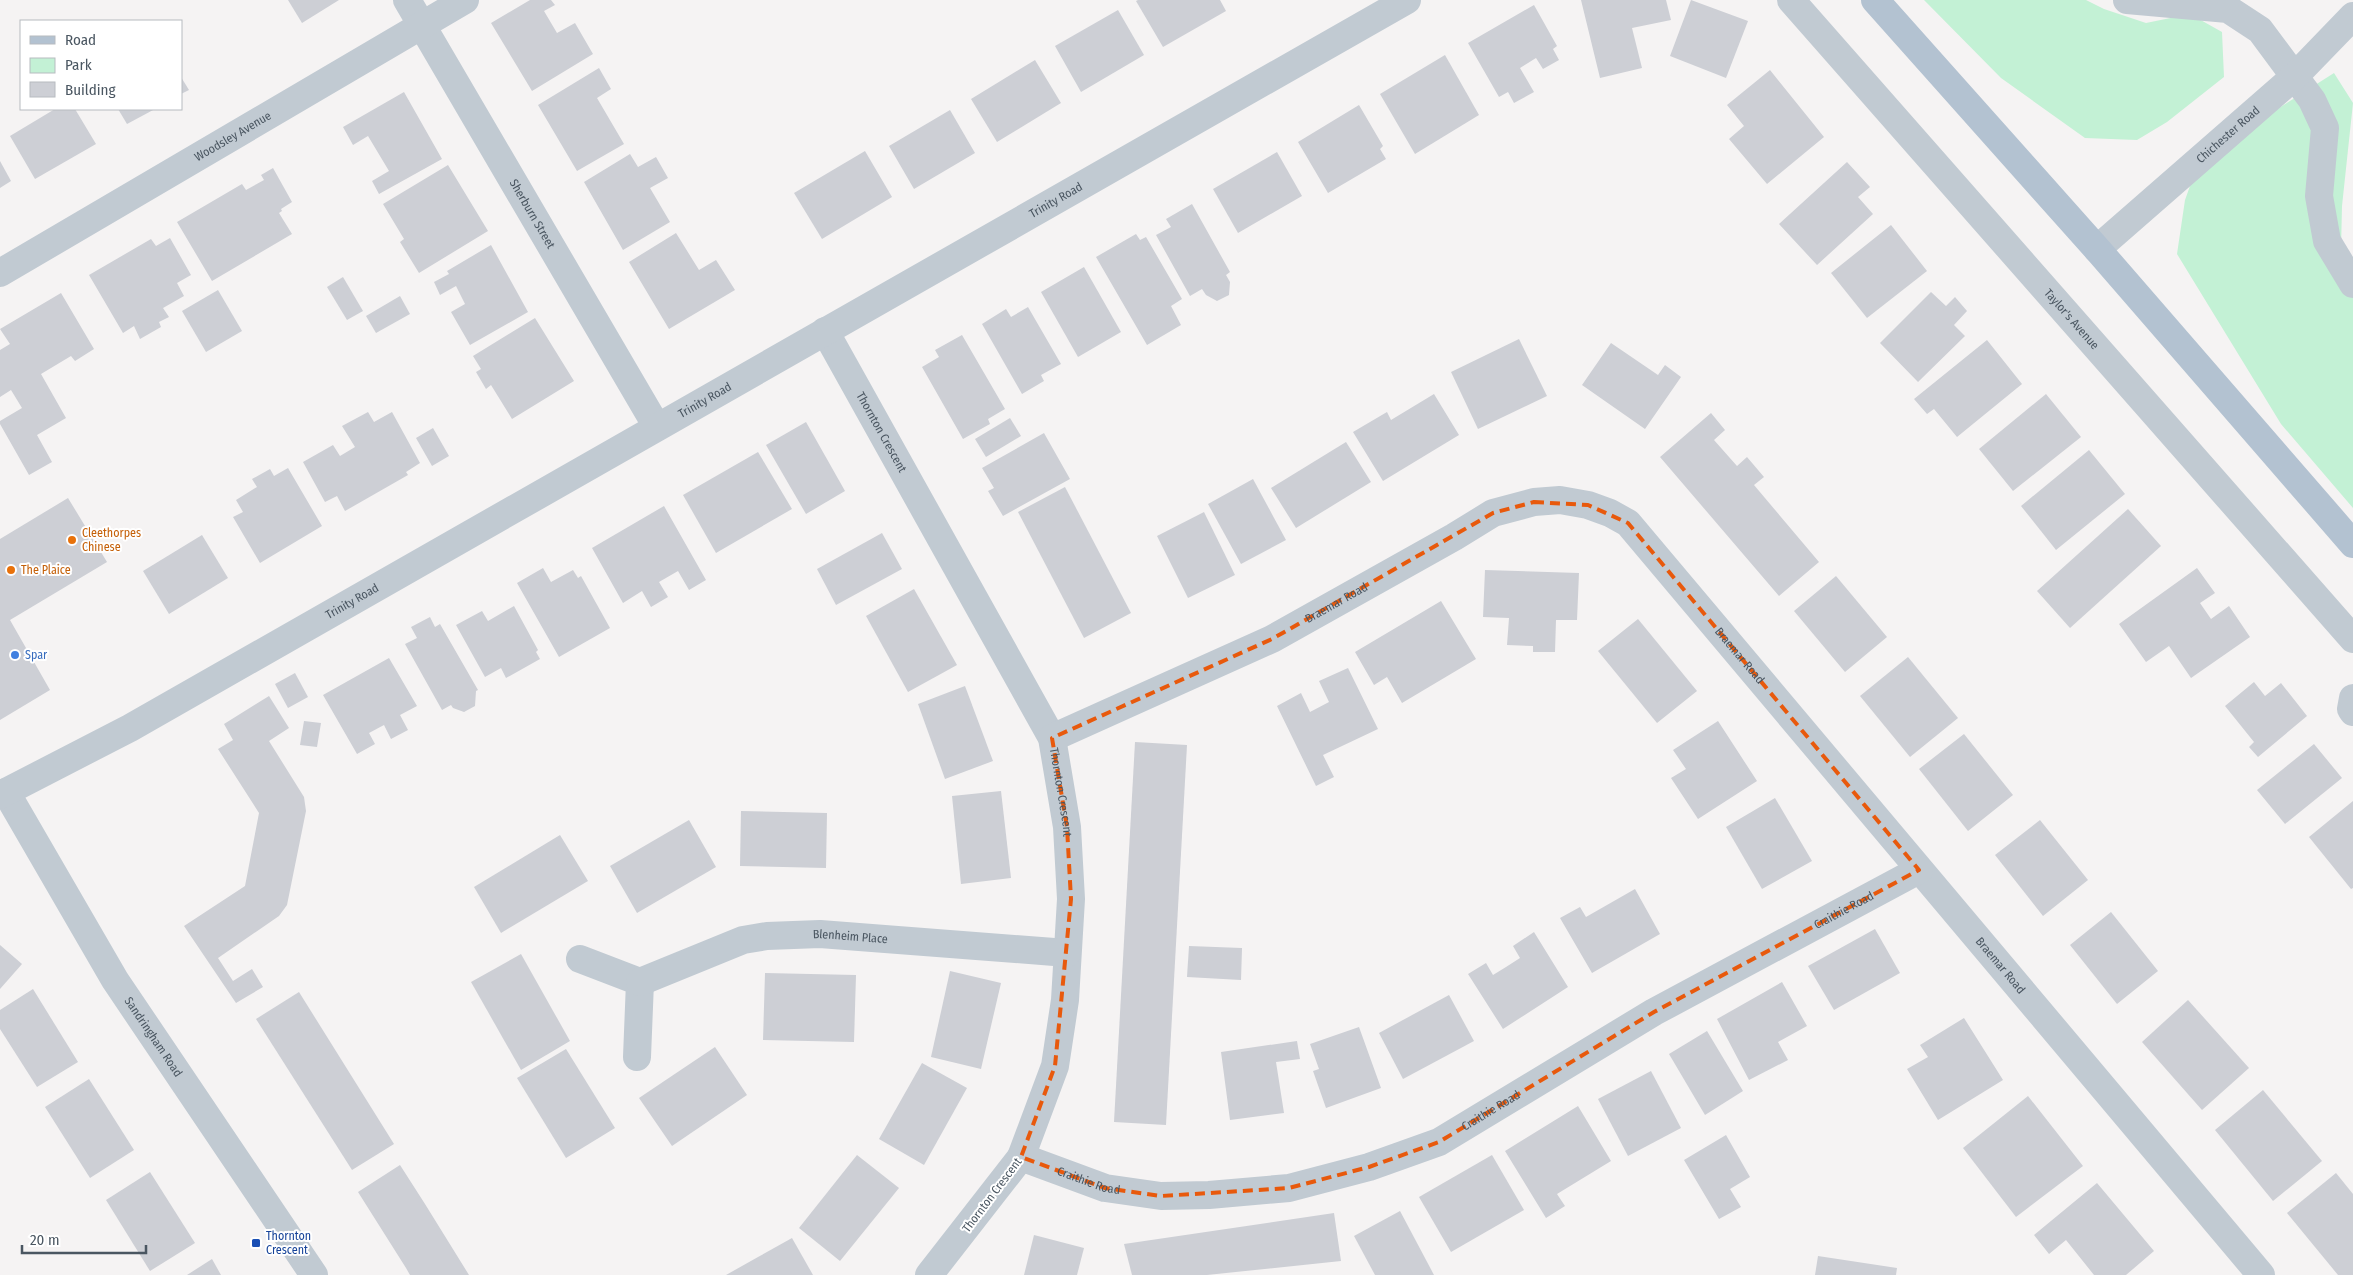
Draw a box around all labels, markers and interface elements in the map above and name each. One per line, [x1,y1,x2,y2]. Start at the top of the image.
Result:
legend [20,20,182,110]
text: Road [65,31,96,49]
text: Park [65,56,92,74]
text: Building [65,81,116,99]
street label: Chichester Road [2194,103,2263,166]
street label: Woodsley Avenue [192,108,274,164]
street label: Sherburn Street [507,177,558,251]
street label: Trinity Road [1027,180,1085,221]
street label: Taylor's Avenue [2041,286,2102,352]
street label: Trinity Road [676,380,734,421]
street label: Thornton Crescent [853,390,910,475]
place label: Cleethorpes Chinese [82,526,141,554]
marker: Cleethorpes Chinese [66,534,78,546]
place label: The Plaice [21,563,71,577]
marker: The Plaice [5,564,17,576]
street label: Braemar Road [1303,580,1370,626]
street label: Trinity Road [323,581,381,622]
street label: Braemar Road [1712,625,1767,687]
place label: Spar [25,648,48,662]
marker: Spar [9,649,21,661]
street label: Thornton Crescent [1047,747,1075,837]
street label: Craithie Road [1812,889,1876,932]
street label: Blenheim Place [812,927,888,946]
street label: Braemar Road [1973,934,2028,996]
street label: Sandringham Road [122,994,185,1079]
street label: Craithie Road [1459,1088,1523,1134]
street label: Thornton Crescent [959,1155,1025,1235]
street label: Craithie Road [1055,1164,1121,1197]
scale bar [22,1222,146,1254]
place label: Thornton Crescent [266,1229,311,1257]
text: 20 m [30,1231,60,1249]
marker: Thornton Crescent [250,1237,262,1249]

